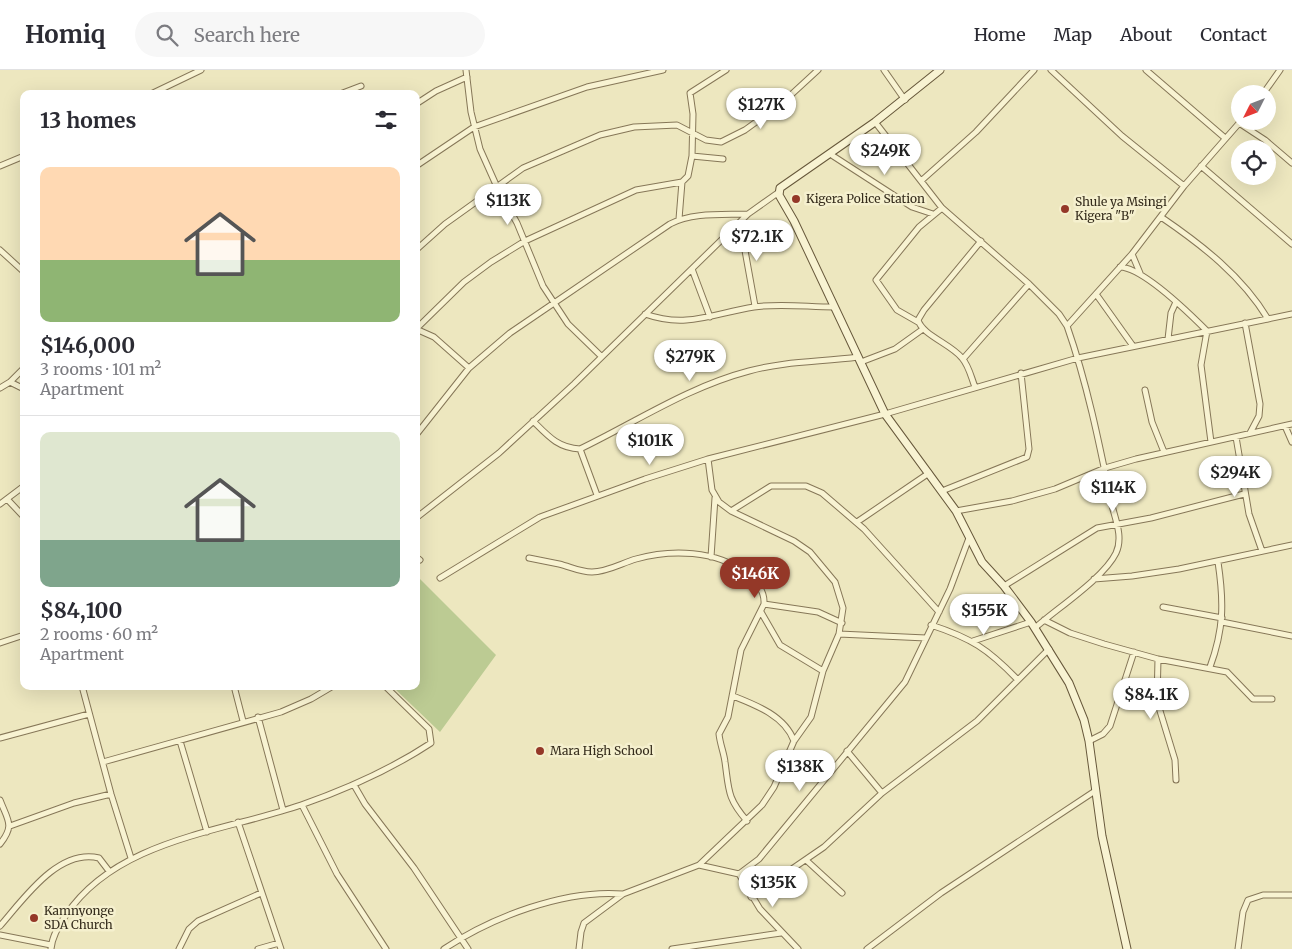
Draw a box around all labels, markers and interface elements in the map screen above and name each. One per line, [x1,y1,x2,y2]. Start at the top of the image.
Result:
search box [135,12,485,57]
text: Homiq [25,19,105,50]
icon: search [153,21,181,49]
text: Search here [193,23,300,47]
text: Home [974,23,1026,46]
text: Map [1054,23,1092,46]
text: About [1120,23,1172,46]
text: Contact [1200,23,1267,46]
north arrow [1231,85,1276,130]
map controls [1231,85,1276,185]
pin: $127K [726,88,796,130]
text: $127K [737,94,785,114]
icon: filters [372,106,400,134]
text: 13 homes [40,107,136,134]
pin: $249K [850,134,920,176]
text: $249K [860,140,910,160]
button: locate [1231,140,1276,185]
pin: $113K [473,184,543,226]
text: $113K [486,190,530,210]
place label: Kigera Police Station [806,191,925,206]
marker: Kigera Police Station [790,193,802,205]
place label: Shule ya Msingi Kigera "B" [1075,194,1167,223]
icon: home [175,199,265,289]
marker: Shule ya Msingi Kigera "B" [1059,203,1071,215]
pin: $72.1K [716,220,798,262]
text: $72.1K [731,226,783,246]
text: $146,000 [40,332,135,359]
pin: $279K [655,340,725,382]
text: $279K [665,346,715,366]
text: 3 rooms · 101 m² [40,359,161,379]
text: Apartment [40,379,124,399]
pin: $101K [615,424,685,466]
text: $101K [627,430,673,450]
pin: $294K [1200,456,1270,498]
text: $294K [1210,462,1260,482]
icon: home [175,465,265,555]
pin: $114K [1078,470,1148,513]
text: $114K [1090,477,1136,497]
pin: $146K [720,556,790,599]
text: $146K [731,563,779,583]
pin: $155K [949,594,1019,636]
text: $84,100 [40,597,122,624]
text: $155K [961,600,1007,620]
text: 2 rooms · 60 m² [40,624,158,644]
text: Apartment [40,644,124,664]
pin: $84.1K [1110,678,1192,720]
text: $84.1K [1124,684,1178,704]
place label: Mara High School [550,743,653,758]
marker: Mara High School [534,745,546,757]
pin: $138K [765,750,835,792]
text: $138K [776,756,824,776]
pin: $135K [738,866,808,908]
text: $135K [750,872,796,892]
place label: Kamnyonge SDA Church [44,903,114,932]
marker: Kamnyonge SDA Church [28,912,40,924]

